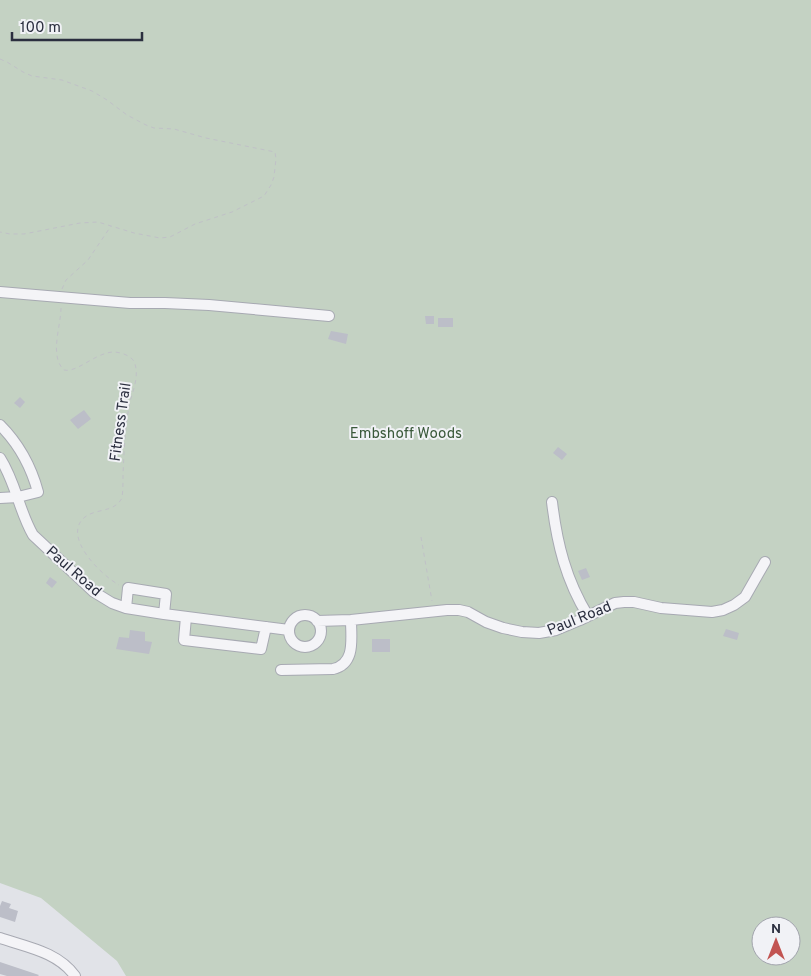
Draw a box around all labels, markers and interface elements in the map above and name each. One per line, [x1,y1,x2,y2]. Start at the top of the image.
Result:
scale bar [12,10,142,42]
text: 100 m [20,19,61,38]
street label: Fitness Trail [107,382,136,463]
park label: Embshoff Woods [350,425,462,444]
street label: Paul Road [41,543,105,602]
street label: Paul Road [545,598,614,641]
north arrow [751,916,801,966]
text: N [771,921,781,938]

